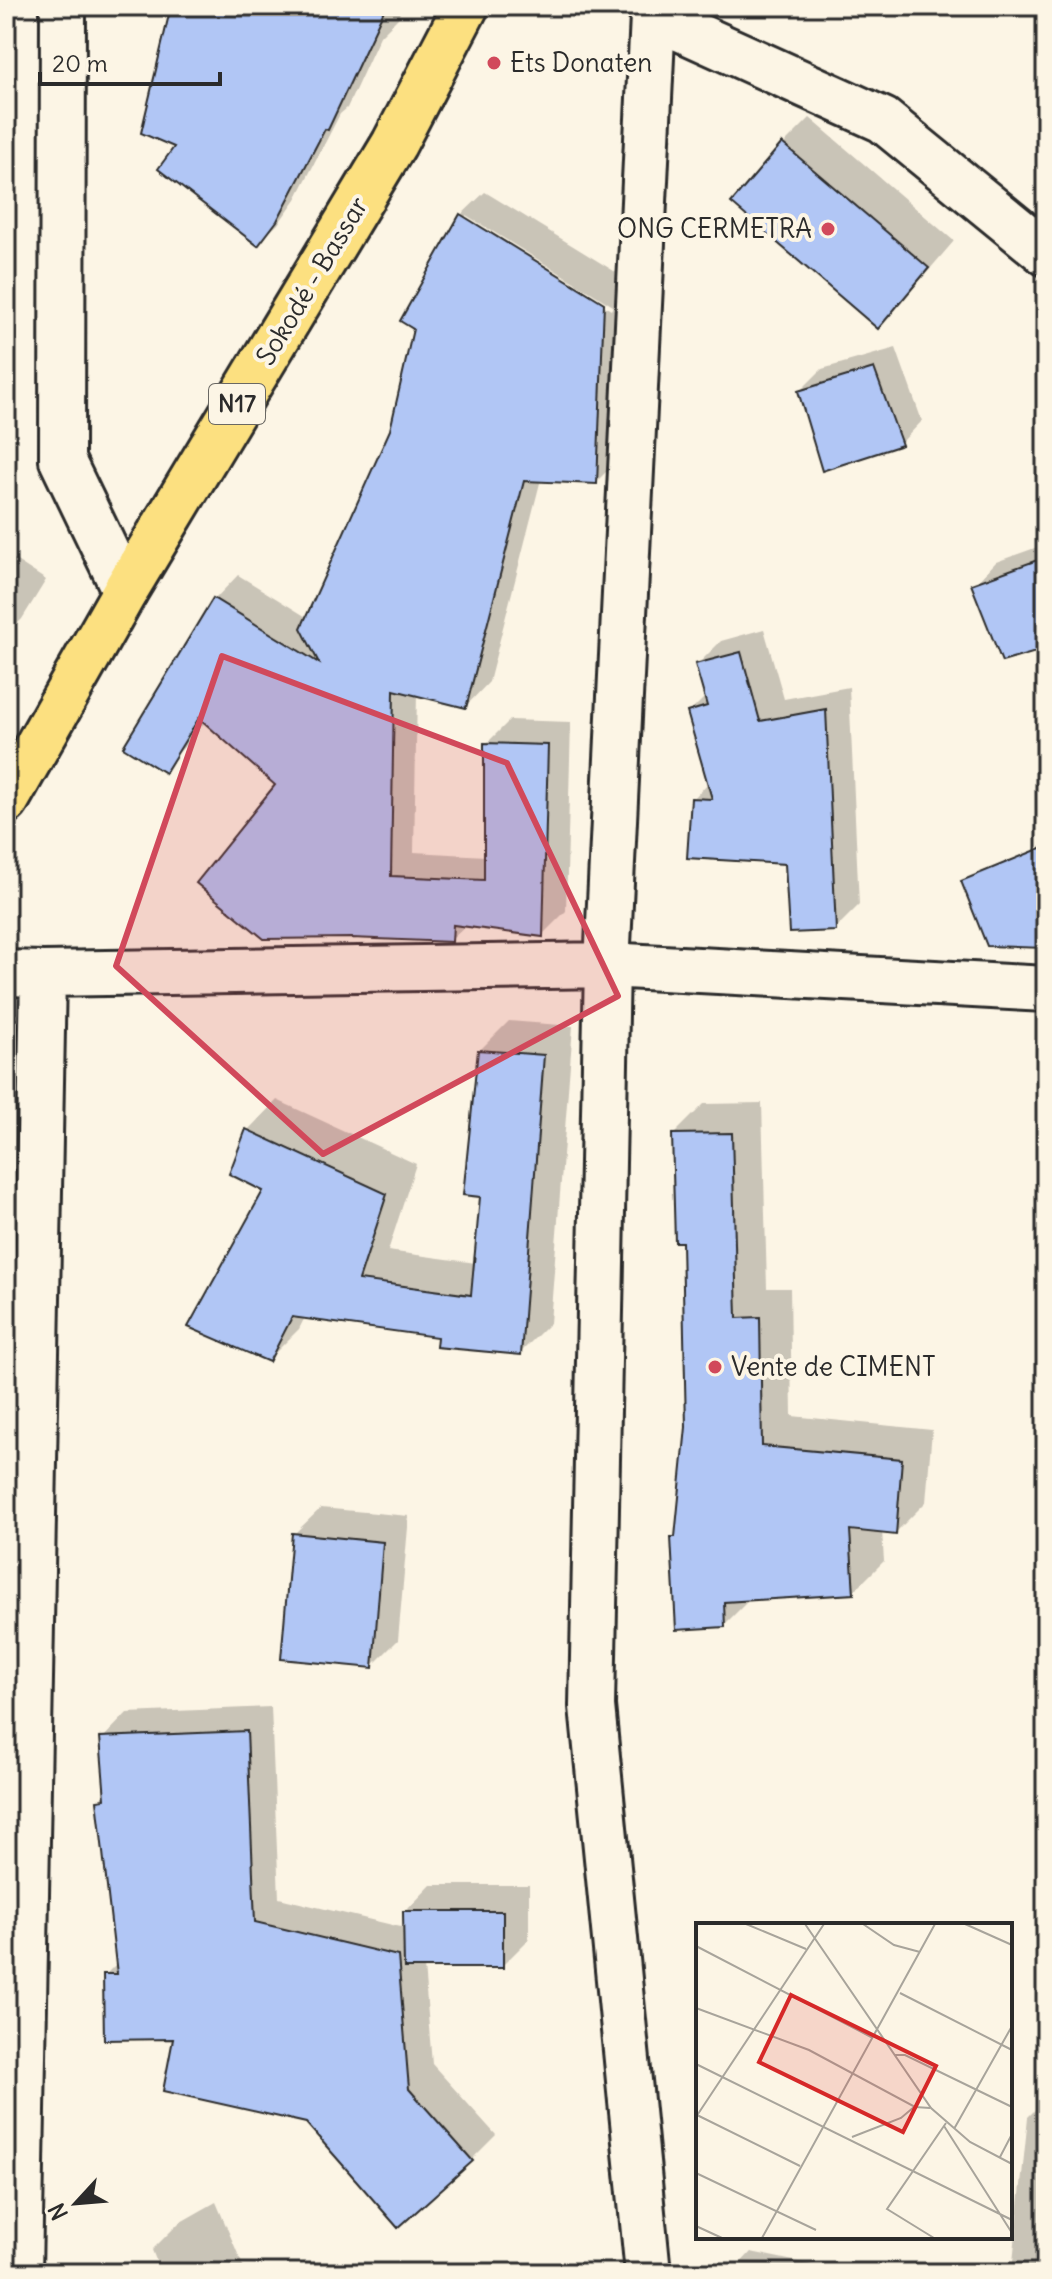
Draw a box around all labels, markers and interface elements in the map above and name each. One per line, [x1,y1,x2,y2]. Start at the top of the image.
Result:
scale bar [40,36,220,86]
place label: Ets Donaten [510,46,652,79]
text: 20 m [52,48,108,78]
marker: Ets Donaten [485,54,503,72]
street label: Sokodé - Bassar [248,190,375,371]
place label: ONG CERMETRA [617,212,812,245]
marker: ONG CERMETRA [819,220,837,238]
road number: N17 [209,384,265,424]
place label: Vente de CIMENT [731,1350,936,1383]
marker: Vente de CIMENT [706,1358,724,1376]
inset map [696,1923,1012,2239]
north arrow [36,2163,116,2243]
text: N [42,2199,74,2225]

